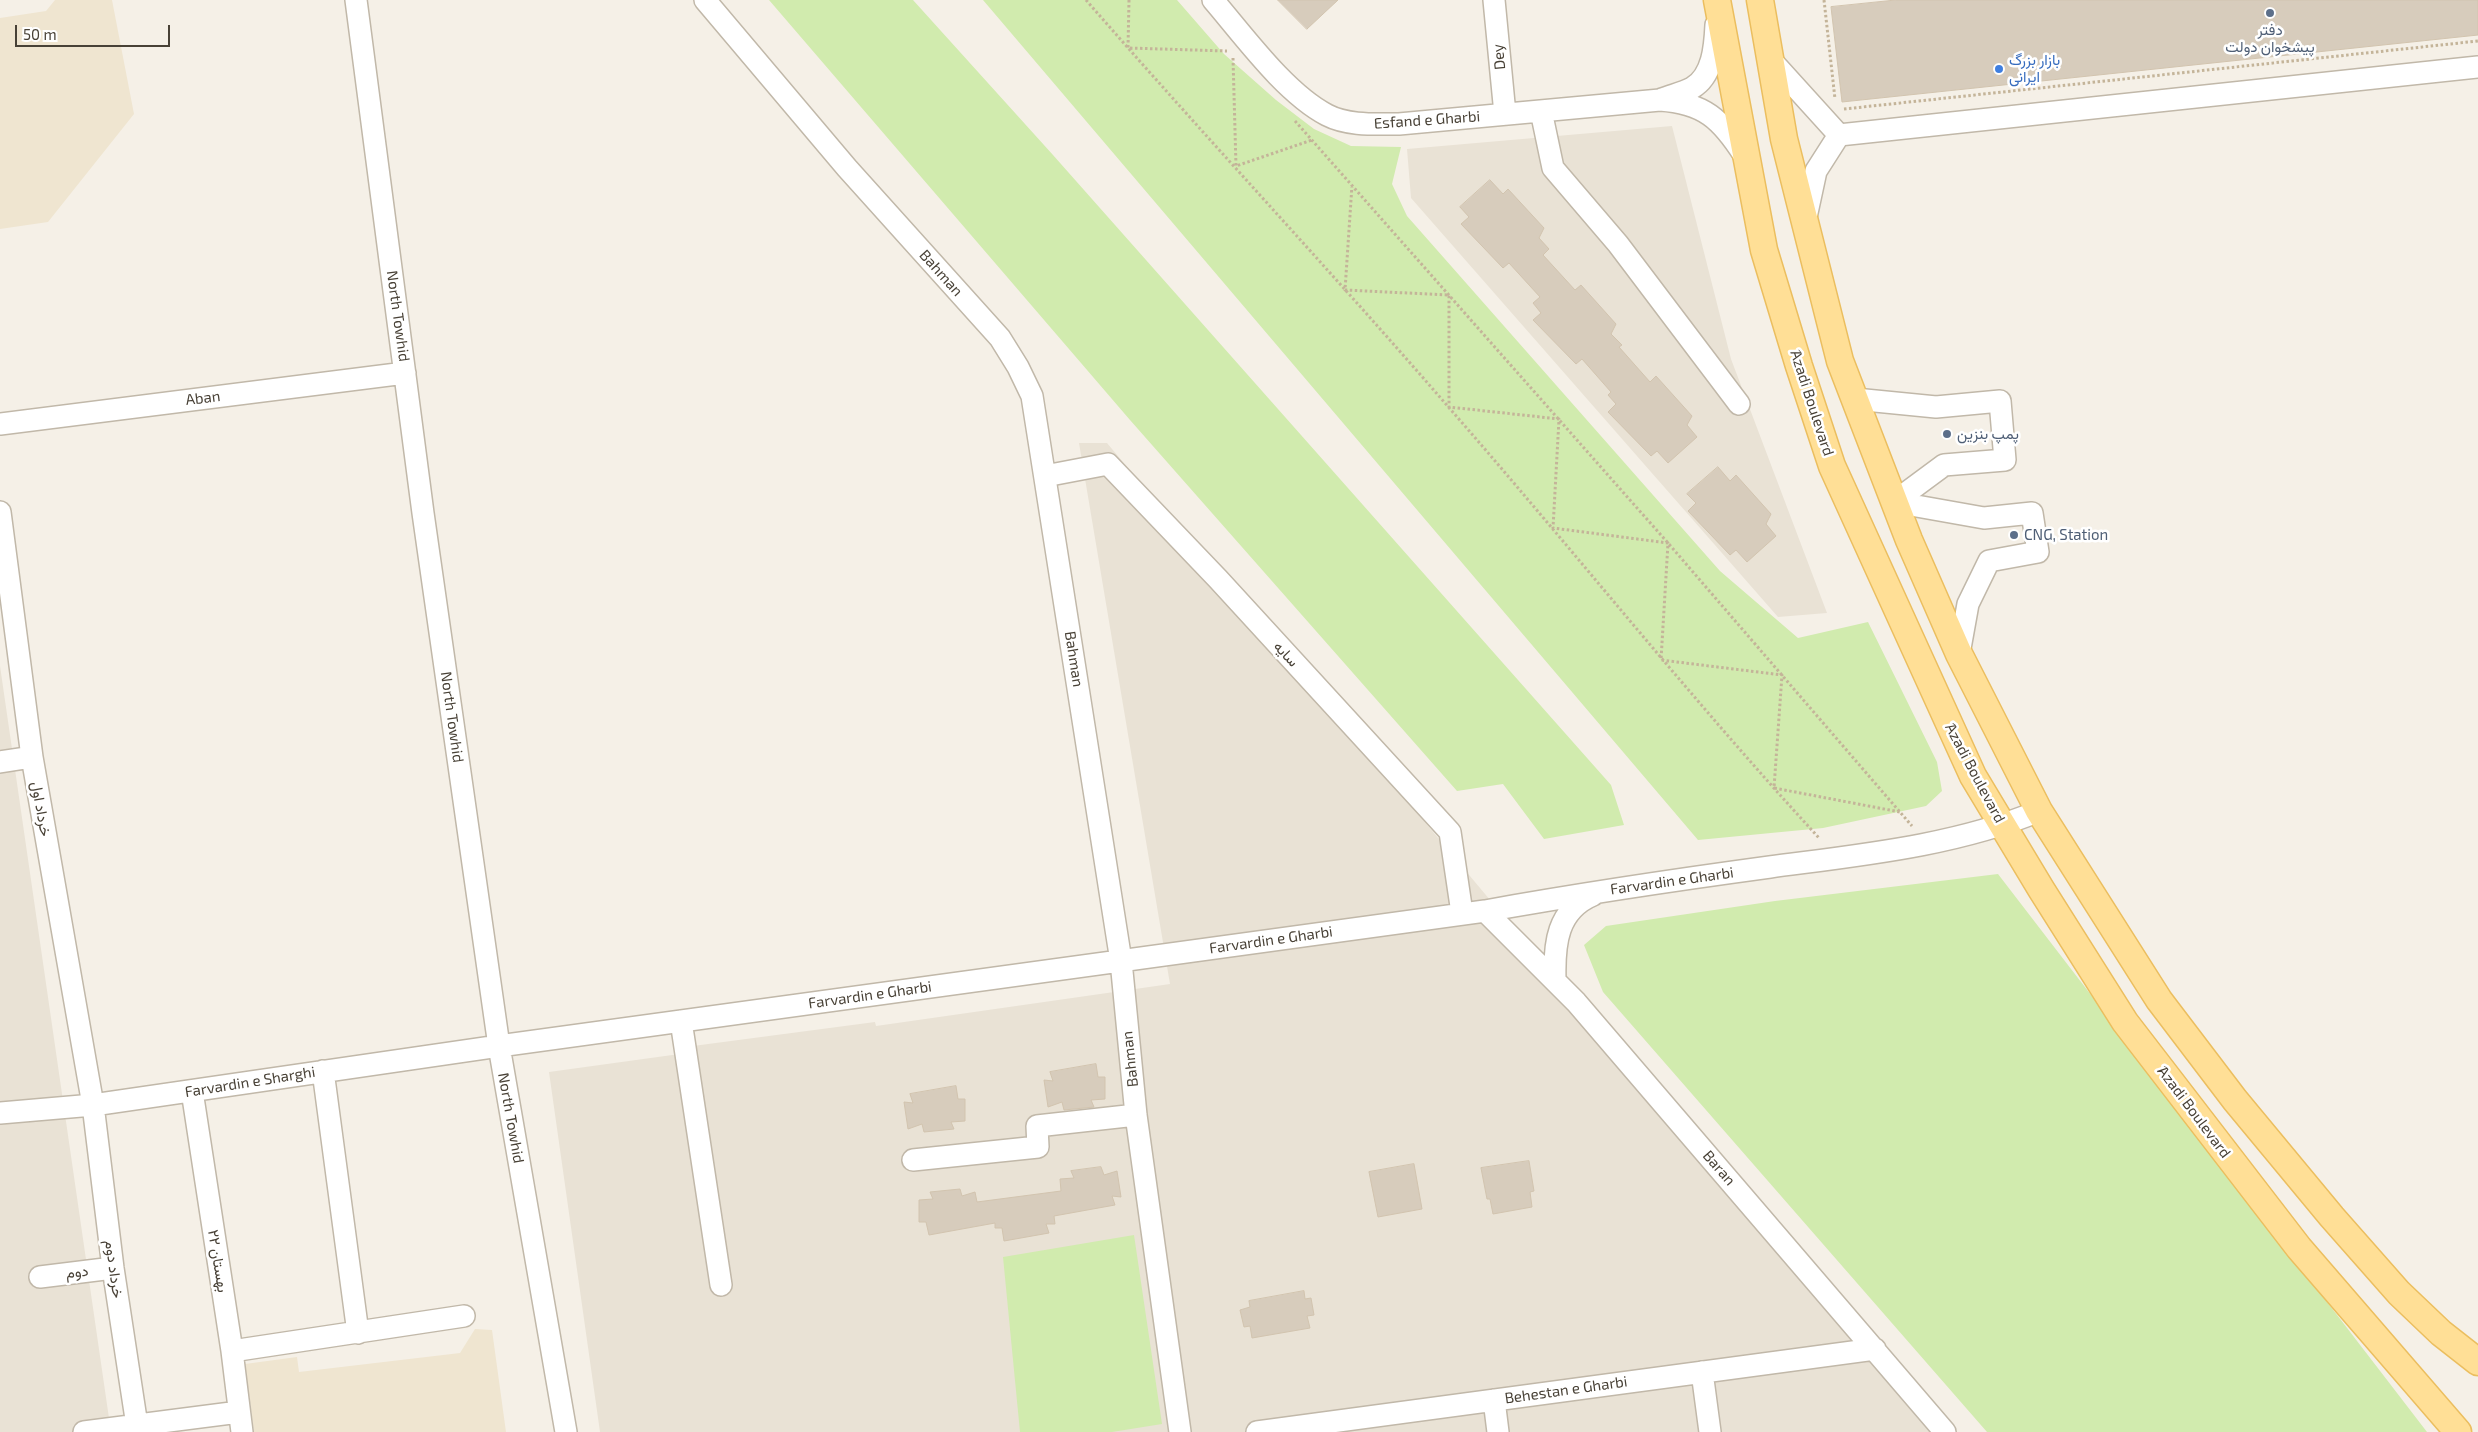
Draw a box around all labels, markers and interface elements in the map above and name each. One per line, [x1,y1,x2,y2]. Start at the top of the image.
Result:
marker: دفتر پیشخوان دولت [2264,7,2276,19]
scale bar [18,15,172,47]
place label: دفتر پیشخوان دولت [2225,21,2315,56]
text: 50 m [23,25,57,43]
street label: Dey [1489,43,1509,71]
place label: بازار بزرگ ایرانی [2009,51,2060,86]
marker: بازار بزرگ ایرانی [1993,63,2005,75]
street label: Esfand e Gharbi [1373,107,1481,133]
street label: Bahman [915,246,967,300]
street label: North Towhid [383,269,413,363]
street label: َAzadi Boulevard [1786,348,1838,458]
street label: Aban [185,387,221,409]
place label: پمپ بنزين [1957,425,2019,443]
marker: پمپ بنزين [1941,428,1953,440]
place label: CNG, Station [2024,526,2108,544]
marker: CNG, Station [2008,529,2020,541]
street label: Bahman [1061,630,1087,688]
street label: سایه [1270,638,1302,670]
street label: North Towhid [437,670,467,764]
street label: َAzadi Boulevard [1941,720,2009,826]
street label: خرداد اول [27,780,55,838]
street label: Farvardin e Gharbi [1609,863,1735,899]
street label: Farvardin e Gharbi [1208,922,1334,958]
street label: Farvardin e Gharbi [807,977,933,1013]
street label: Bahman [1118,1030,1142,1088]
street label: Farvardin e Sharghi [183,1063,317,1101]
street label: َAzadi Boulevard [2154,1063,2234,1161]
street label: North Towhid [494,1071,528,1165]
street label: ‌‌Baran [1699,1147,1739,1189]
street label: بهستان ۲۲ [204,1228,232,1294]
street label: خرداد دوم [101,1239,127,1299]
street label: دوم [65,1262,89,1282]
street label: Behestan e Gharbi [1503,1372,1629,1408]

